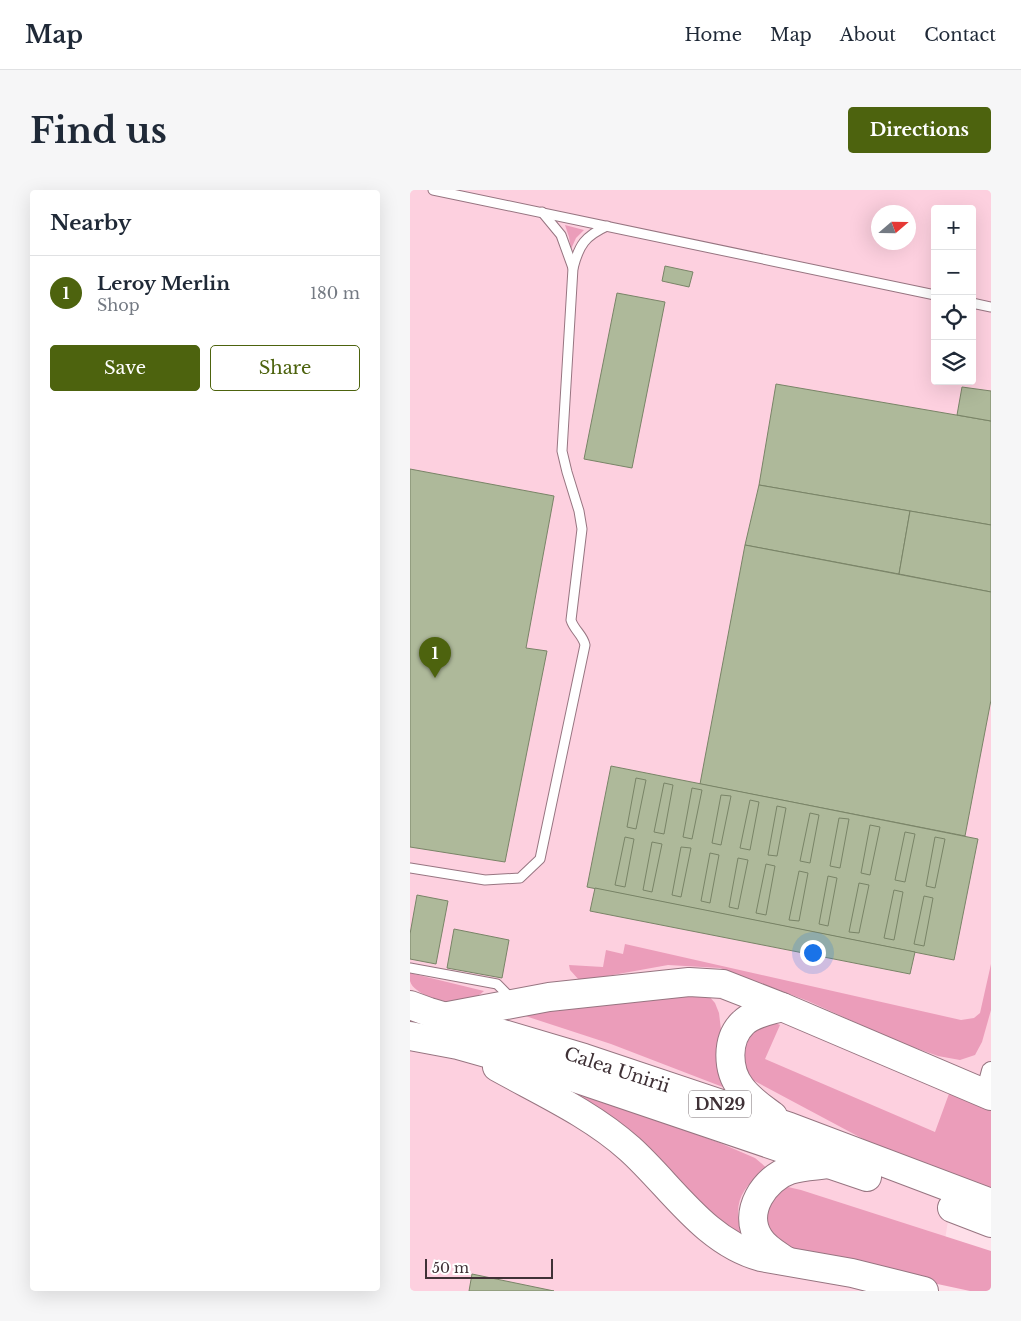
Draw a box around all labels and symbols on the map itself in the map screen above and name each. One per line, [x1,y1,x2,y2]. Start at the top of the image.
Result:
north arrow [871,205,916,250]
pin: 1 [419,637,451,678]
your location [800,940,826,966]
street label: Calea Unirii [561,1043,673,1097]
road number: DN29 [689,1091,751,1118]
scale bar [425,1256,552,1279]

